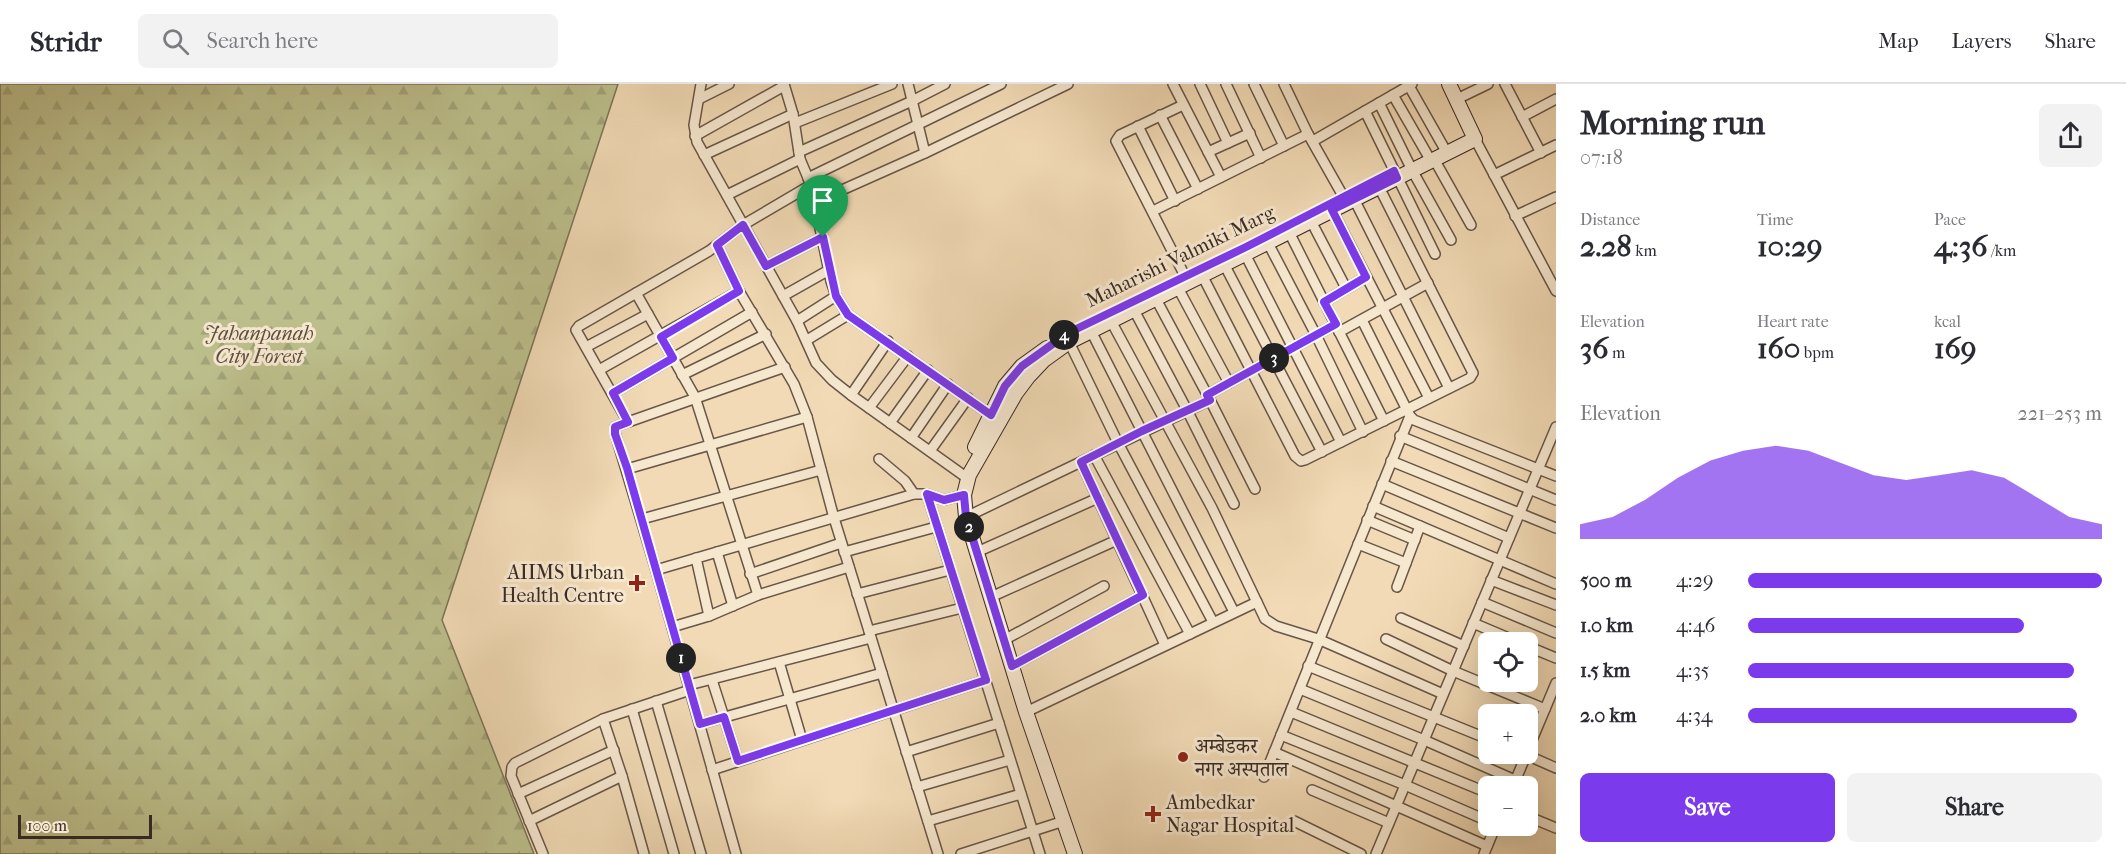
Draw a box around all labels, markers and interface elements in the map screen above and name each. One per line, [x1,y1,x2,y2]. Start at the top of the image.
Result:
search box [138,14,558,68]
text: Stridr [30,25,102,58]
icon: search [159,25,192,58]
text: Search here [207,28,318,54]
text: Map [1878,29,1919,53]
text: Layers [1952,29,2011,53]
text: Share [2044,29,2096,53]
text: Morning run [1580,104,1765,143]
button: share [2039,104,2102,167]
text: 07:18 [1580,146,1623,169]
pin [797,175,848,237]
icon: arrive [806,184,839,217]
street label: Maharishi Valmiki Marg [1082,201,1279,312]
text: Distance [1580,210,1640,229]
text: Time [1757,210,1793,229]
text: Pace [1934,210,1966,229]
text: 2.28 [1580,229,1632,264]
text: 10:29 [1757,229,1823,264]
text: 4:36 [1934,229,1988,264]
text: km [1632,241,1657,260]
text: /km [1988,241,2016,260]
text: Elevation [1580,312,1645,331]
text: Heart rate [1757,312,1829,331]
text: kcal [1934,312,1961,331]
pin: 4 [1049,320,1079,350]
park label: Jahanpanah City Forest [204,322,314,368]
text: 4 [1059,325,1069,344]
text: 36 [1580,331,1609,366]
text: 160 [1757,331,1800,366]
text: 169 [1934,331,1977,366]
pin: 3 [1259,343,1289,373]
text: m [1609,343,1625,362]
text: bpm [1800,343,1834,362]
text: 3 [1271,348,1277,367]
text: Elevation [1580,402,1661,425]
text: 221–253 m [2018,402,2102,425]
pin: 2 [954,512,984,542]
text: 2 [965,517,973,536]
place label: AIIMS Urban Health Centre [501,561,624,607]
text: 500 m [1580,569,1632,592]
text: 4:29 [1676,569,1713,592]
marker: AIIMS Urban Health Centre [628,574,646,592]
text: 1.0 km [1580,614,1633,637]
text: 4:46 [1676,614,1715,637]
map controls [1478,632,1538,836]
button: locate [1478,632,1538,692]
pin: 1 [666,643,696,673]
text: 1 [678,648,684,667]
text: 1.5 km [1580,659,1630,682]
text: 4:35 [1676,659,1710,682]
button: + [1478,704,1538,764]
text: 2.0 km [1580,704,1636,727]
text: 4:34 [1676,704,1713,727]
place label: अम्बेडकर नगर अस्पताल [1194,734,1289,781]
marker: अम्बेडकर नगर अस्पताल [1176,750,1190,764]
button: Save [1580,773,1835,842]
button: Share [1847,773,2102,842]
button: − [1478,776,1538,836]
place label: Ambedkar Nagar Hospital [1165,791,1295,837]
marker: Ambedkar Nagar Hospital [1144,805,1162,823]
scale bar [18,812,152,840]
text: 100 m [27,816,67,835]

